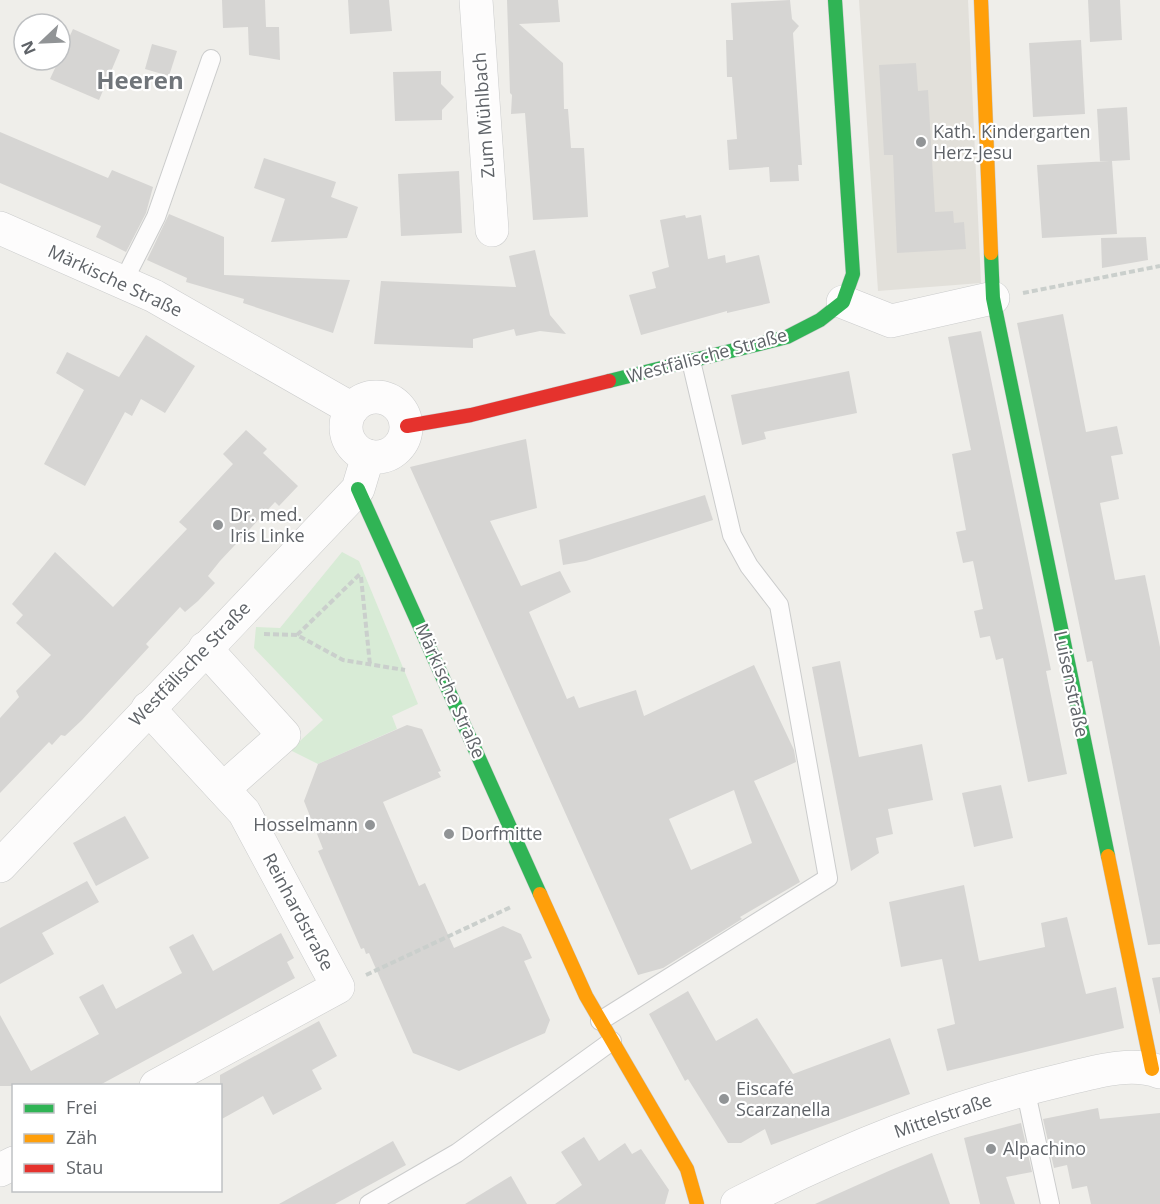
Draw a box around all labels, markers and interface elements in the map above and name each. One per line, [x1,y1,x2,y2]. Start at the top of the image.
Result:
north arrow [12,12,72,72]
text: N [16,38,41,58]
street label: Zum Mühlbach [467,51,499,179]
district label: Heeren [96,63,184,96]
place label: Kath. Kindergarten Herz-Jesu [933,119,1091,164]
marker: Kath. Kindergarten Herz-Jesu [914,135,928,149]
street label: Märkische Straße [44,238,186,322]
street label: Westfälische Straße [624,322,789,388]
place label: Dr. med. Iris Linke [230,502,305,547]
marker: Dr. med. Iris Linke [211,518,225,532]
street label: Westfälische Straße [123,596,255,731]
street label: Märkische Straße [410,619,491,762]
street label: Luisenstraße [1049,628,1095,739]
place label: Hosselmann [253,812,358,836]
marker: Hosselmann [363,818,377,832]
place label: Dorfmitte [461,821,542,845]
marker: Dorfmitte [442,827,456,841]
street label: Reinhardstraße [258,849,340,975]
place label: Eiscafé Scarzanella [736,1076,831,1121]
legend [12,1084,222,1192]
street label: Mittelstraße [891,1087,995,1143]
marker: Eiscafé Scarzanella [717,1092,731,1106]
text: Frei [66,1095,97,1119]
text: Zäh [66,1125,97,1149]
place label: Alpachino [1003,1136,1086,1160]
marker: Alpachino [984,1142,998,1156]
text: Stau [66,1155,103,1179]

